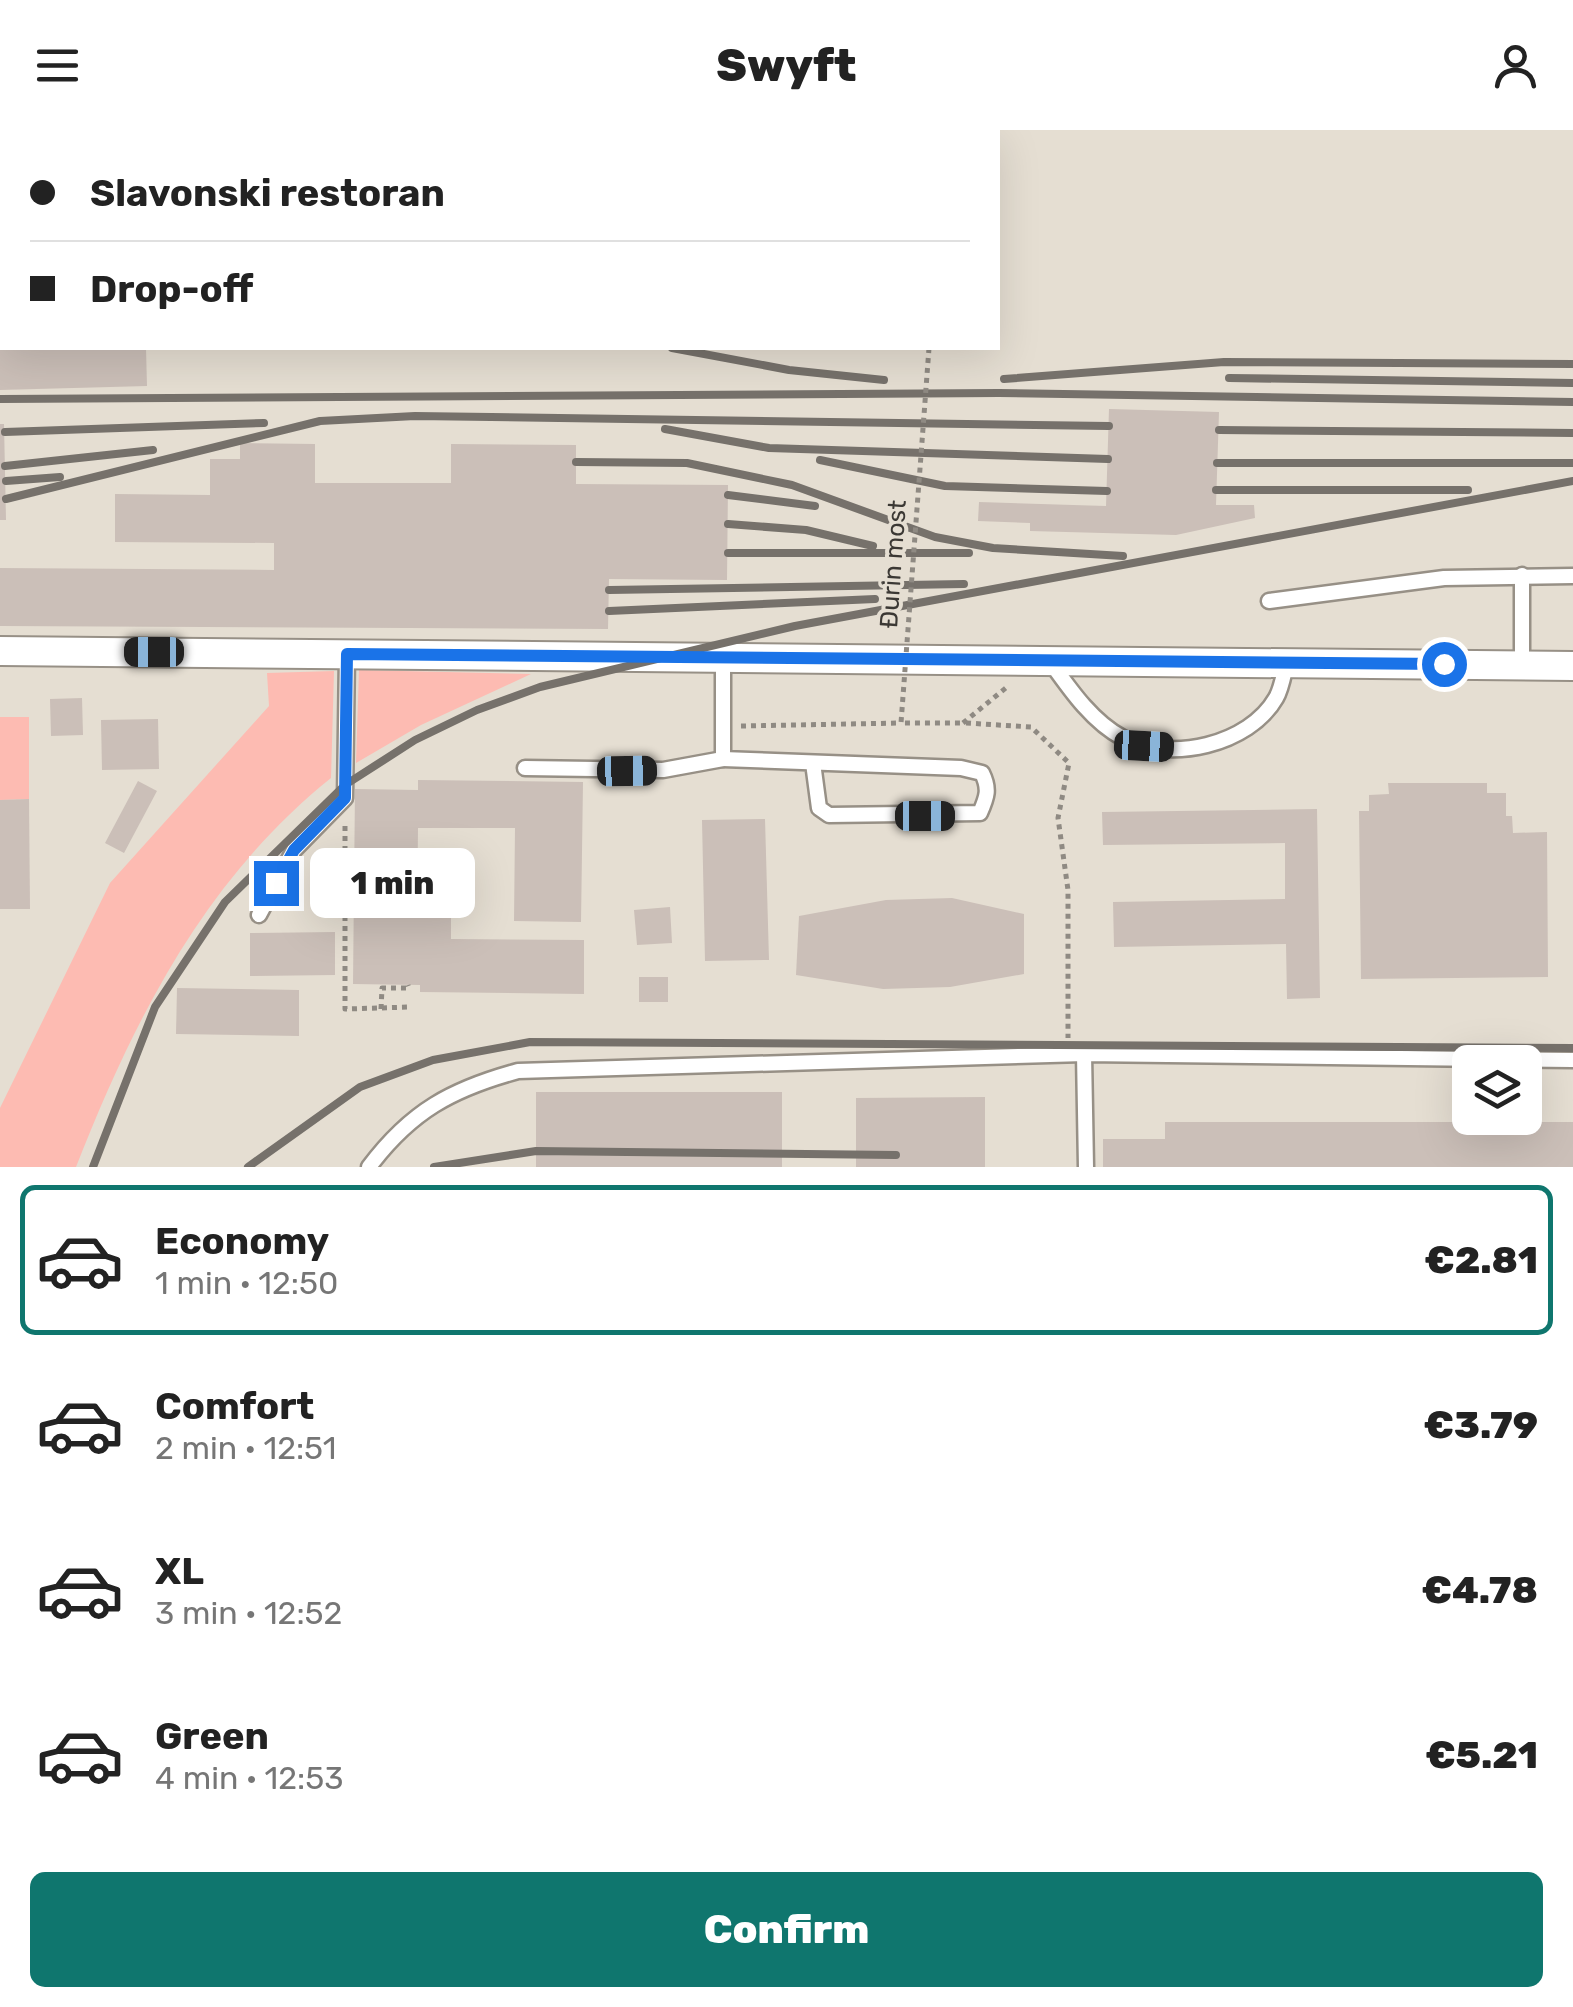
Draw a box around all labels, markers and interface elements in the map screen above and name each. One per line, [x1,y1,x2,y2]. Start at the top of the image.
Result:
icon: menu [30,38,85,93]
icon: person [1488,38,1543,93]
text: Swyft [716,39,857,92]
text: Slavonski restoran [90,170,445,216]
text: Drop-off [90,266,253,312]
street label: Đurin most [874,499,912,629]
car [124,637,184,667]
route start [1422,642,1467,687]
car [1113,729,1175,763]
car [597,755,657,787]
car [895,801,955,831]
callout: 1 min [311,848,476,918]
route end [254,861,299,906]
text: 1 min [351,864,434,902]
map controls [1452,1045,1542,1135]
button: layers [1452,1045,1542,1135]
icon: car [35,1215,125,1305]
text: Economy [155,1218,329,1264]
text: €2.81 [1424,1237,1538,1283]
text: 1 min · 12:50 [155,1264,338,1302]
icon: car [35,1380,125,1470]
text: Comfort [155,1383,314,1429]
text: €3.79 [1423,1402,1538,1448]
text: 2 min · 12:51 [155,1429,336,1467]
icon: car [35,1545,125,1635]
text: XL [155,1548,204,1594]
text: €4.78 [1421,1567,1538,1613]
text: 3 min · 12:52 [155,1594,342,1632]
icon: car [35,1710,125,1800]
text: Green [155,1713,269,1759]
text: €5.21 [1425,1732,1538,1778]
text: 4 min · 12:53 [155,1759,343,1797]
button: Confirm [30,1872,1543,1987]

